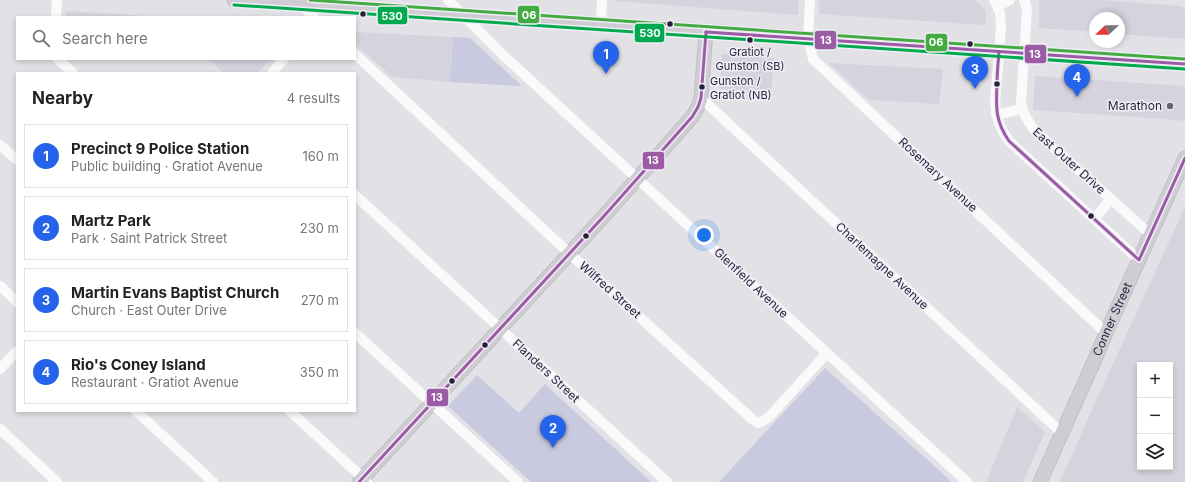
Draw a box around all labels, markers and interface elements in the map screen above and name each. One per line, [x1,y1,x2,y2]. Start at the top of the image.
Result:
line badge: 06 [517,5,540,24]
line badge: 530 [377,6,408,25]
text: 06 [522,8,536,22]
unlabelled marker [358,9,368,19]
text: 530 [381,9,403,23]
north arrow [1089,12,1125,48]
search box [16,16,356,60]
unlabelled marker [665,19,675,29]
line badge: 530 [634,23,665,43]
text: 530 [639,26,661,40]
icon: search [30,27,52,49]
text: Search here [62,29,148,48]
line badge: 13 [814,30,837,50]
text: 13 [820,33,832,47]
line badge: 06 [925,33,948,52]
marker: Gratiot / Gunston (SB) [745,35,755,45]
text: 06 [929,35,943,49]
unlabelled marker [965,39,975,49]
pin: 1 [593,41,619,74]
line badge: 13 [1024,44,1047,64]
place label: Gratiot / Gunston (SB) [716,45,784,73]
text: 13 [1029,47,1041,61]
pin: 3 [962,56,988,89]
pin: 4 [1064,64,1090,97]
place label: Gunston / Gratiot (NB) [710,74,772,102]
unlabelled marker [992,79,1002,89]
marker: Gunston / Gratiot (NB) [697,82,707,92]
text: Nearby [32,88,93,108]
text: 4 results [287,90,340,106]
place label: Marathon [1108,98,1162,113]
marker: Marathon [1165,101,1175,111]
street label: East Outer Drive [1030,124,1109,197]
street label: Rosemary Avenue [896,134,981,215]
text: Precinct 9 Police Station [71,139,249,158]
text: 1 [43,148,49,164]
text: 160 m [302,148,339,164]
line badge: 13 [642,151,665,170]
text: 13 [647,153,659,167]
text: Public building · Gratiot Avenue [71,158,263,174]
text: Martz Park [71,211,151,230]
unlabelled marker [1086,211,1096,221]
street label: Charlemagne Avenue [833,219,932,313]
text: 2 [42,220,50,236]
text: 230 m [300,220,339,236]
your location [694,225,714,245]
text: Park · Saint Patrick Street [71,230,227,246]
unlabelled marker [581,231,591,241]
street label: Glenfield Avenue [711,244,792,321]
street label: Wilfred Street [576,258,644,321]
street label: Conner Street [1089,280,1135,358]
text: Martin Evans Baptist Church [71,283,279,302]
text: 3 [42,292,50,308]
text: 270 m [301,292,339,308]
text: Church · East Outer Drive [71,302,227,318]
street label: Flanders Street [510,336,583,406]
unlabelled marker [480,340,490,350]
text: Rio's Coney Island [71,355,206,374]
map controls [1137,362,1173,470]
button: + [1137,362,1173,398]
text: 4 [42,364,50,380]
text: 350 m [300,364,339,380]
text: Restaurant · Gratiot Avenue [71,374,239,390]
unlabelled marker [447,376,457,386]
line badge: 13 [426,388,449,407]
text: 13 [431,390,443,404]
button: − [1137,398,1173,434]
pin: 2 [540,415,566,448]
button: layers [1137,434,1173,470]

